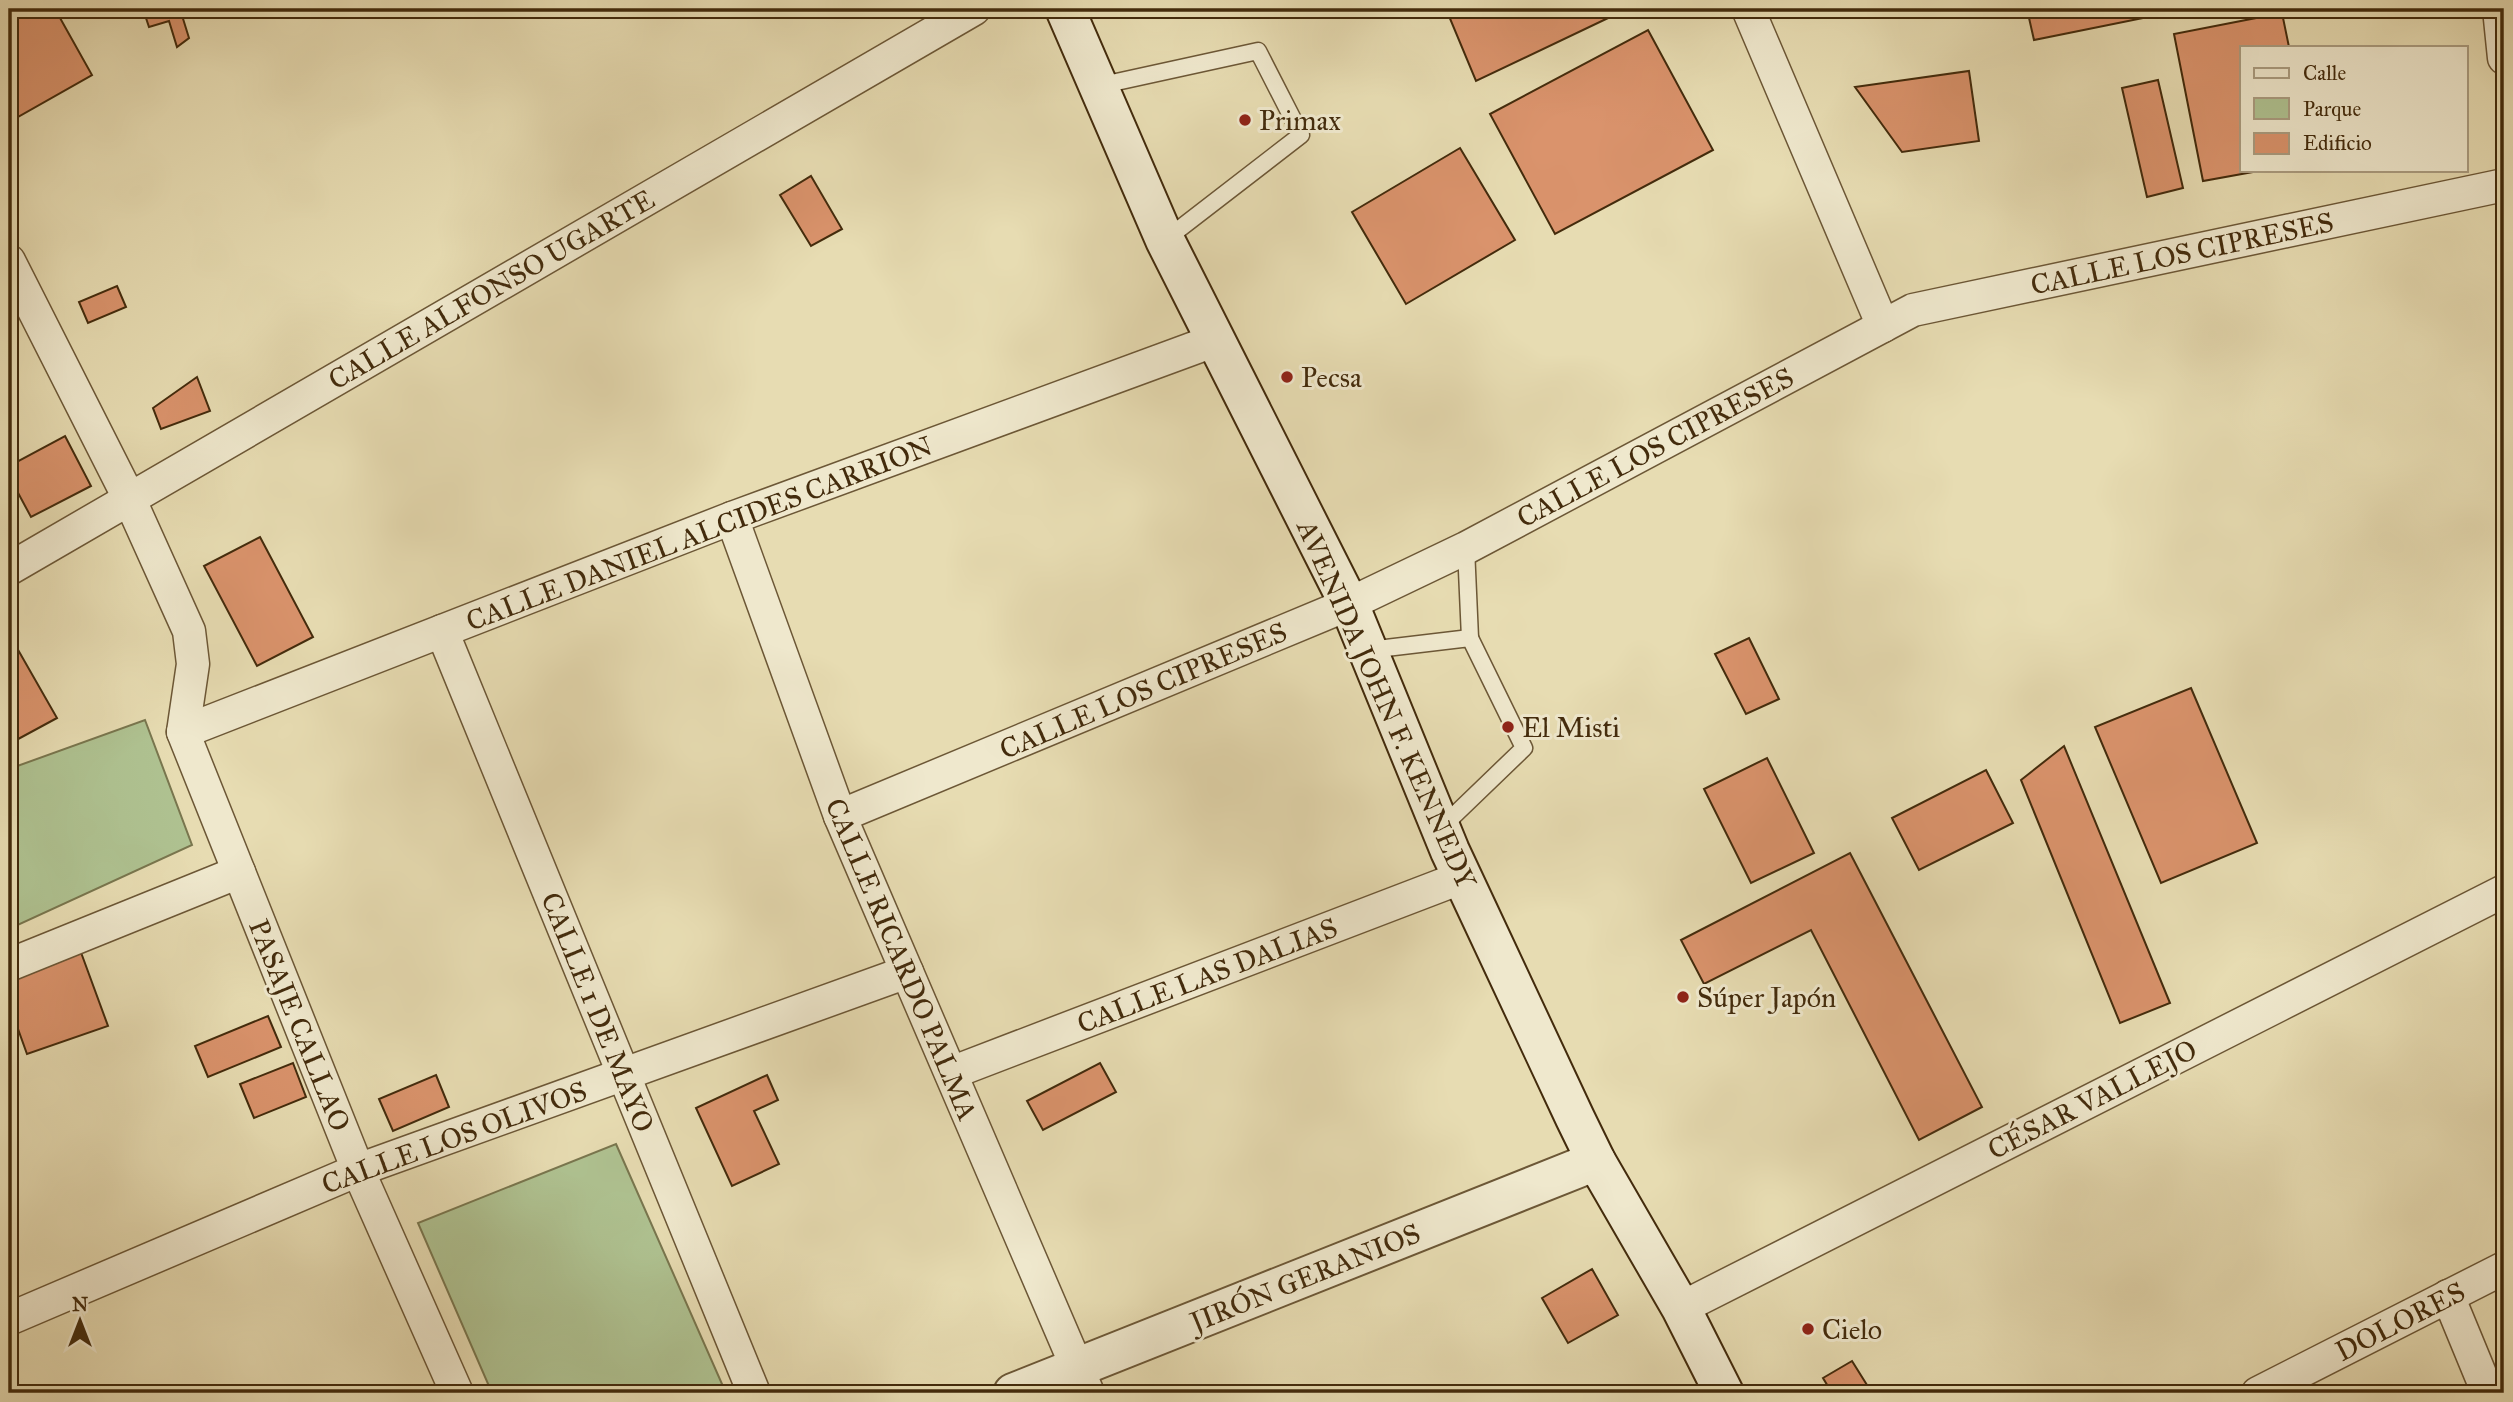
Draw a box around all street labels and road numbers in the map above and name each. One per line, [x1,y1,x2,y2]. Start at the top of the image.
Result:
street label: CALLE ALFONSO UGARTE [322,182,661,397]
street label: CALLE LOS CIPRESES [2027,204,2337,303]
street label: CALLE LOS CIPRESES [1511,360,1800,535]
street label: CALLE DANIEL ALCIDES CARRION [461,428,937,639]
street label: AVENIDA JOHN F. KENNEDY [1289,514,1484,895]
street label: CALLE LOS CIPRESES [994,614,1292,767]
street label: CALLE RICARDO PALMA [818,793,985,1126]
street label: CALLE 1 DE MAYO [533,887,662,1137]
street label: CALLE LAS DALIAS [1072,910,1342,1041]
street label: PASAJE CALLAO [241,914,358,1136]
street label: CÉSAR VALLEJO [1982,1032,2203,1167]
street label: CALLE LOS OLIVOS [317,1073,592,1202]
street label: JIRÓN GERANIOS [1182,1215,1425,1341]
street label: DOLORES [2330,1274,2471,1369]

